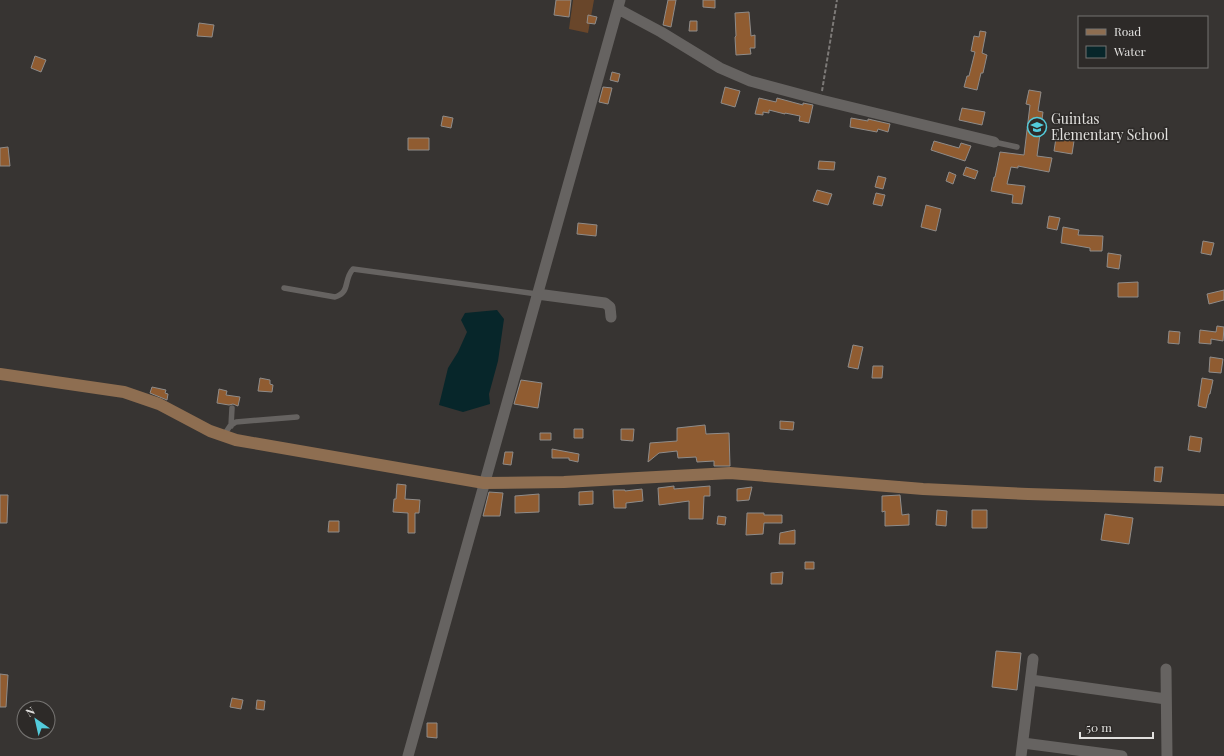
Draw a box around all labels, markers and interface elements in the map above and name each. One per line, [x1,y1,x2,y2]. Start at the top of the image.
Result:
legend [1078,16,1208,68]
text: Road [1114,23,1141,39]
text: Water [1113,43,1147,59]
place label: Guintas Elementary School [1051,109,1169,144]
school or university icon: Guintas Elementary School [1026,116,1048,138]
north arrow [16,700,56,740]
text: N [23,703,38,720]
scale bar [1080,714,1153,740]
text: 50 m [1086,719,1112,735]

